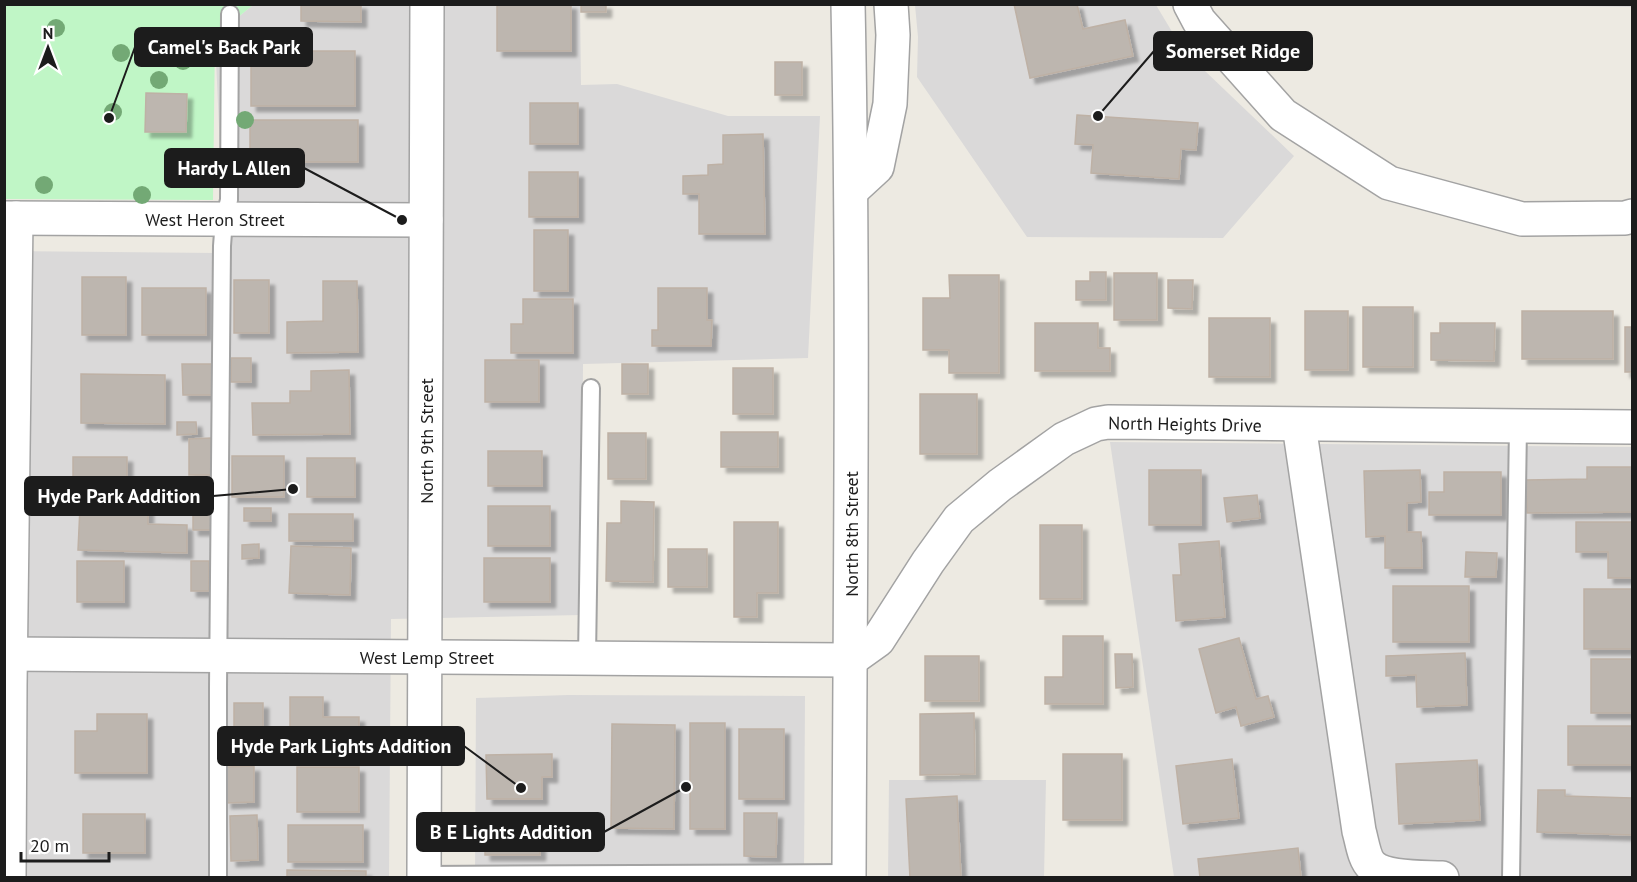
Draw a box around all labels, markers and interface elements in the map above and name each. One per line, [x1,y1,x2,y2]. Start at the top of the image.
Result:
north arrow [18,18,78,78]
text: N [43,23,53,43]
callout: Camel's Back Park [135,28,312,66]
callout: Somerset Ridge [1154,32,1312,70]
text: Camel's Back Park [148,34,300,60]
text: Somerset Ridge [1166,38,1300,64]
callout: Hardy L Allen [165,149,304,187]
text: Hardy L Allen [177,155,291,181]
street label: West Heron Street [145,208,285,231]
street label: North 9th Street [415,378,438,504]
street label: North Heights Drive [1108,411,1262,437]
street label: North 8th Street [840,471,863,597]
callout: Hyde Park Addition [25,477,213,515]
text: Hyde Park Addition [38,483,200,509]
street label: West Lemp Street [360,646,494,669]
callout: Hyde Park Lights Addition [218,727,464,765]
text: Hyde Park Lights Addition [231,733,451,759]
callout: B E Lights Addition [417,813,604,851]
text: B E Lights Addition [430,819,592,845]
scale bar [21,825,110,863]
text: 20 m [30,834,69,857]

